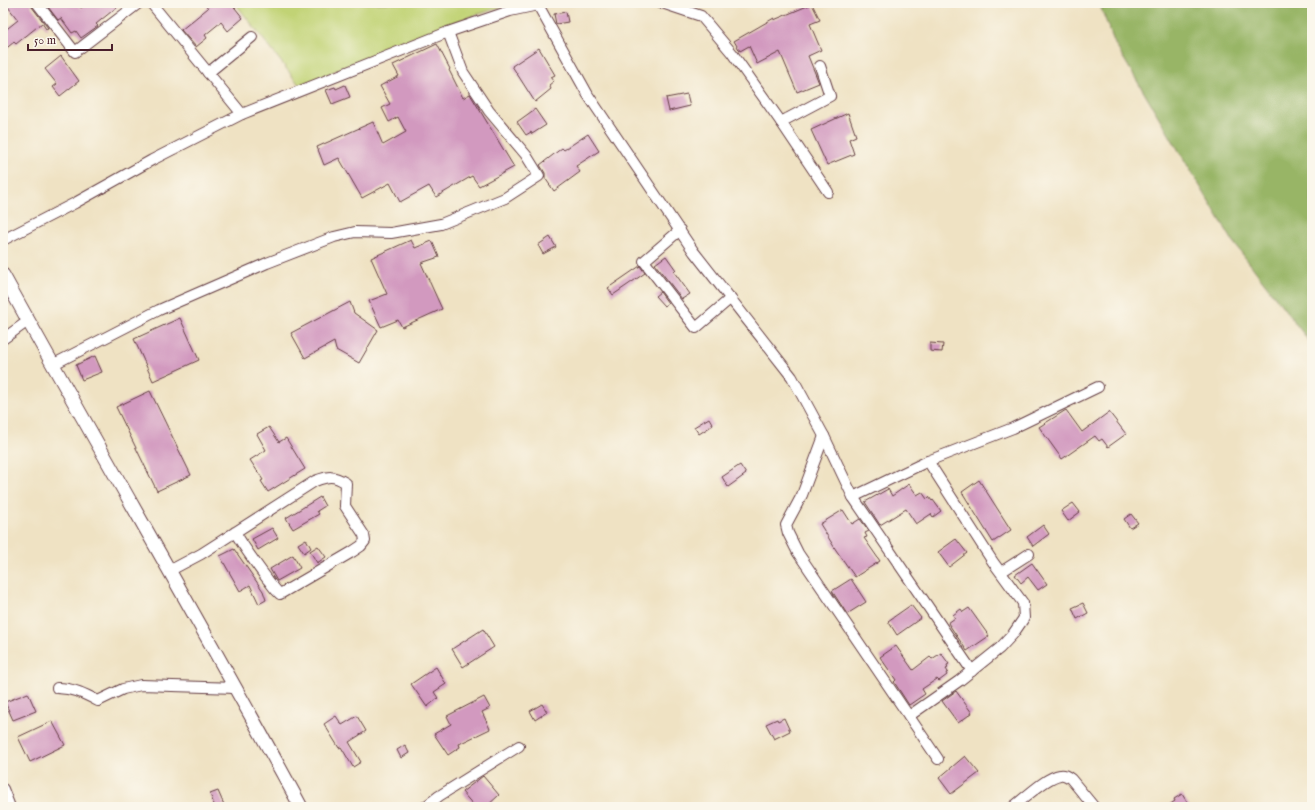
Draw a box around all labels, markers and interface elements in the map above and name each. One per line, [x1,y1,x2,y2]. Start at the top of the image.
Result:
scale bar [28,26,112,52]
text: 50 m [34,33,56,48]

